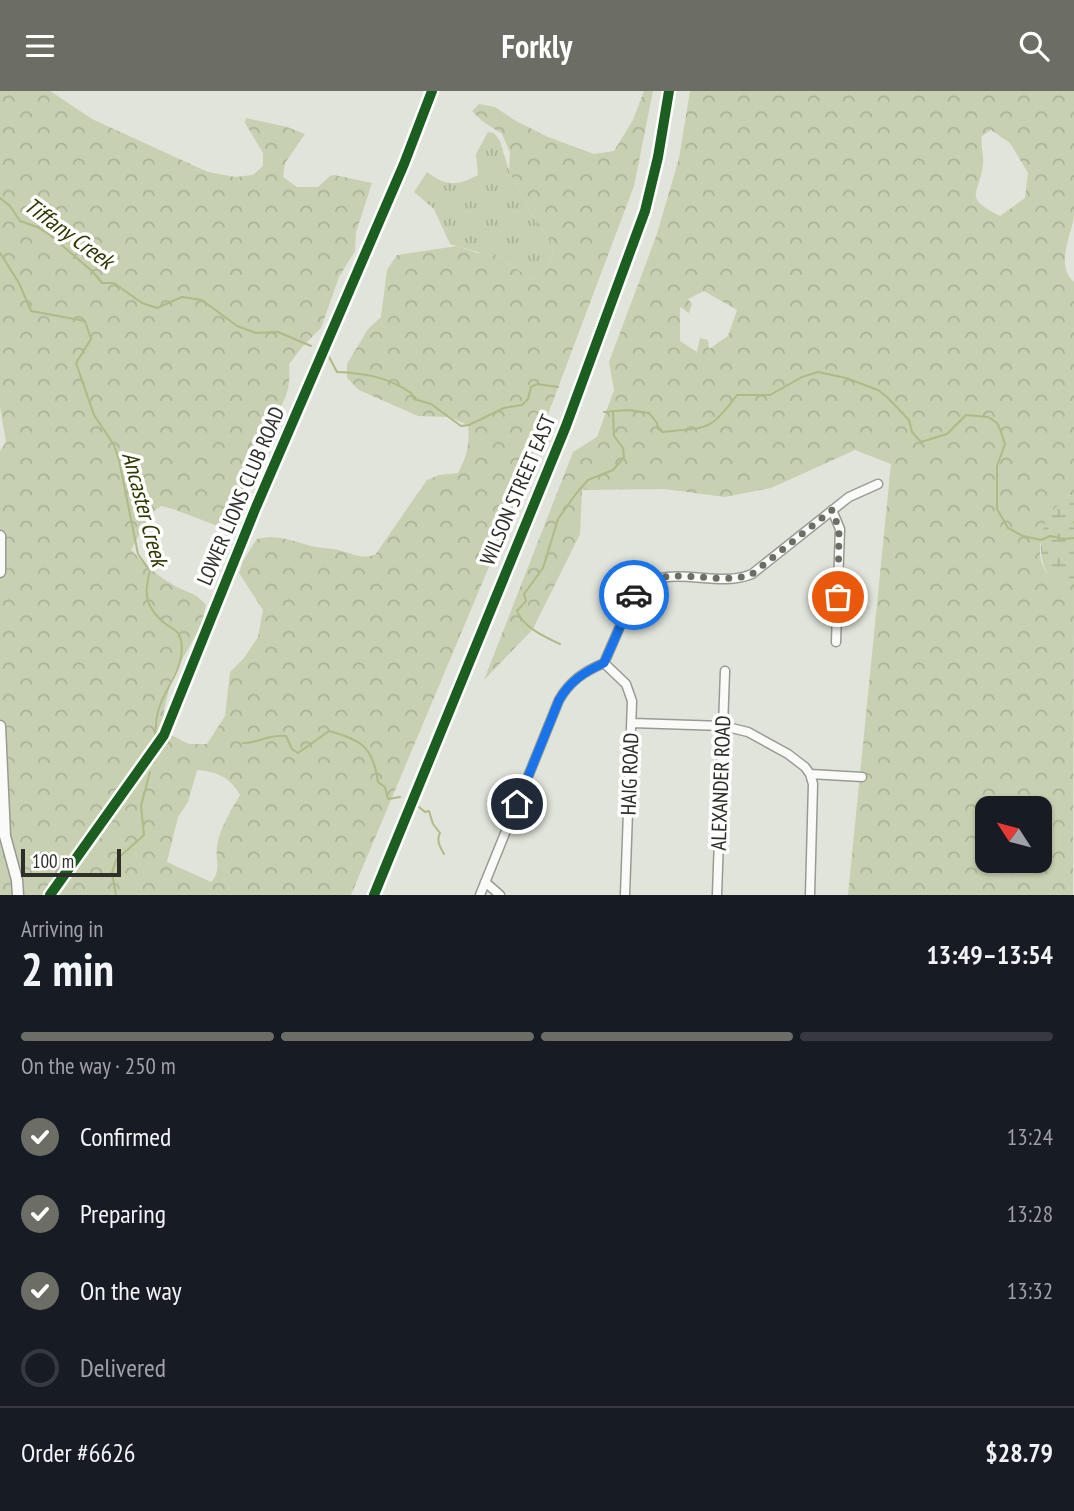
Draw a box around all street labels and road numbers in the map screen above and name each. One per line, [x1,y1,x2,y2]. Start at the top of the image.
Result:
street label: LOWER LIONS CLUB ROAD [191,402,290,589]
street label: WILSON STREET EAST [474,410,562,569]
street label: ALEXANDER ROAD [705,715,736,851]
street label: HAIG ROAD [615,732,644,816]

